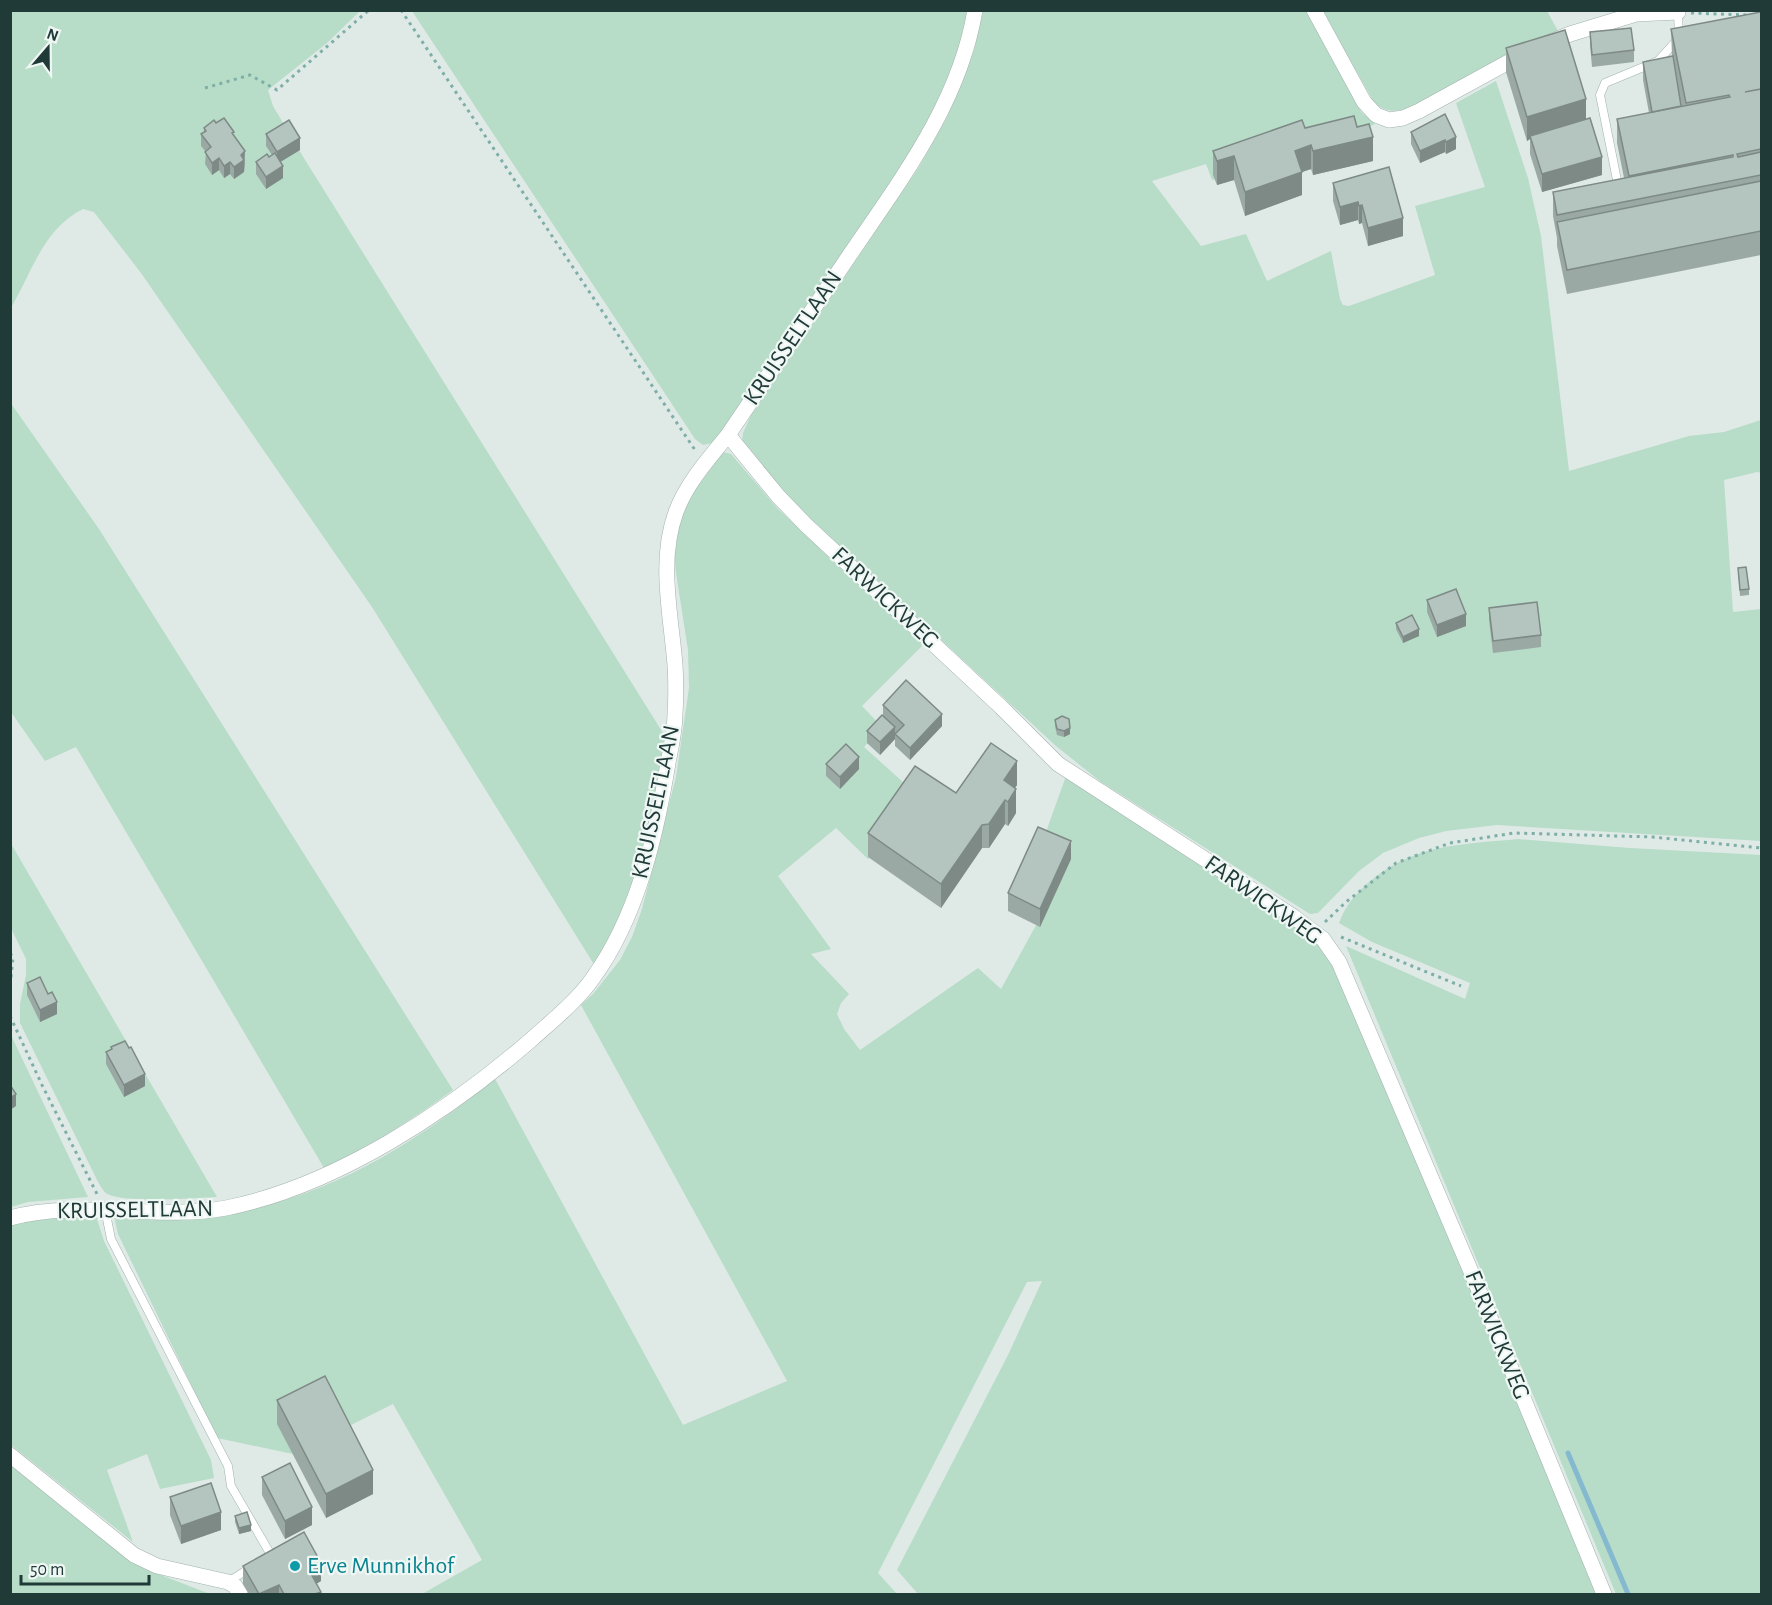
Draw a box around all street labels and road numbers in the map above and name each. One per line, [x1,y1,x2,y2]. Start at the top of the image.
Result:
street label: KRUISSELTLAAN [739,266,847,410]
street label: FARWICKWEG [827,543,943,653]
street label: KRUISSELTLAAN [628,723,684,881]
street label: FARWICKWEG [1200,851,1326,949]
street label: KRUISSELTLAAN [57,1197,213,1223]
street label: FARWICKWEG [1460,1267,1534,1403]

